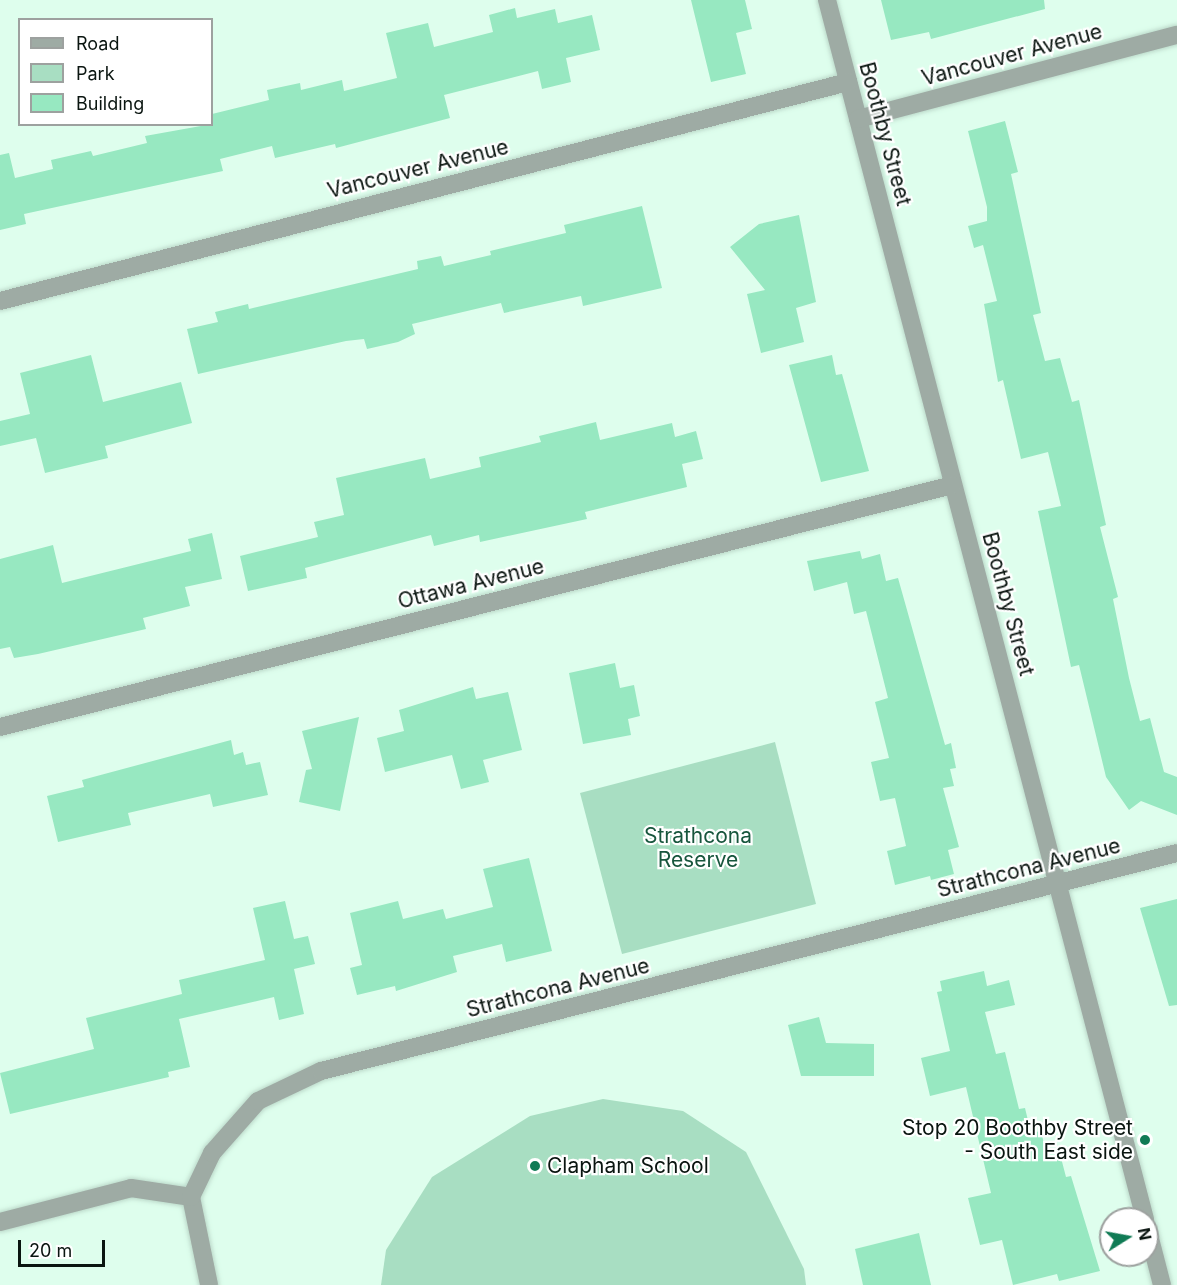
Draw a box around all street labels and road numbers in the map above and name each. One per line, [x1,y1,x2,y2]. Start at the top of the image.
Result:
street label: Vancouver Avenue [919,19,1105,91]
street label: Boothby Street [854,59,916,209]
street label: Vancouver Avenue [325,134,511,204]
street label: Boothby Street [977,529,1039,679]
street label: Ottawa Avenue [395,554,547,614]
street label: Strathcona Avenue [935,833,1123,903]
street label: Strathcona Avenue [464,953,652,1023]

